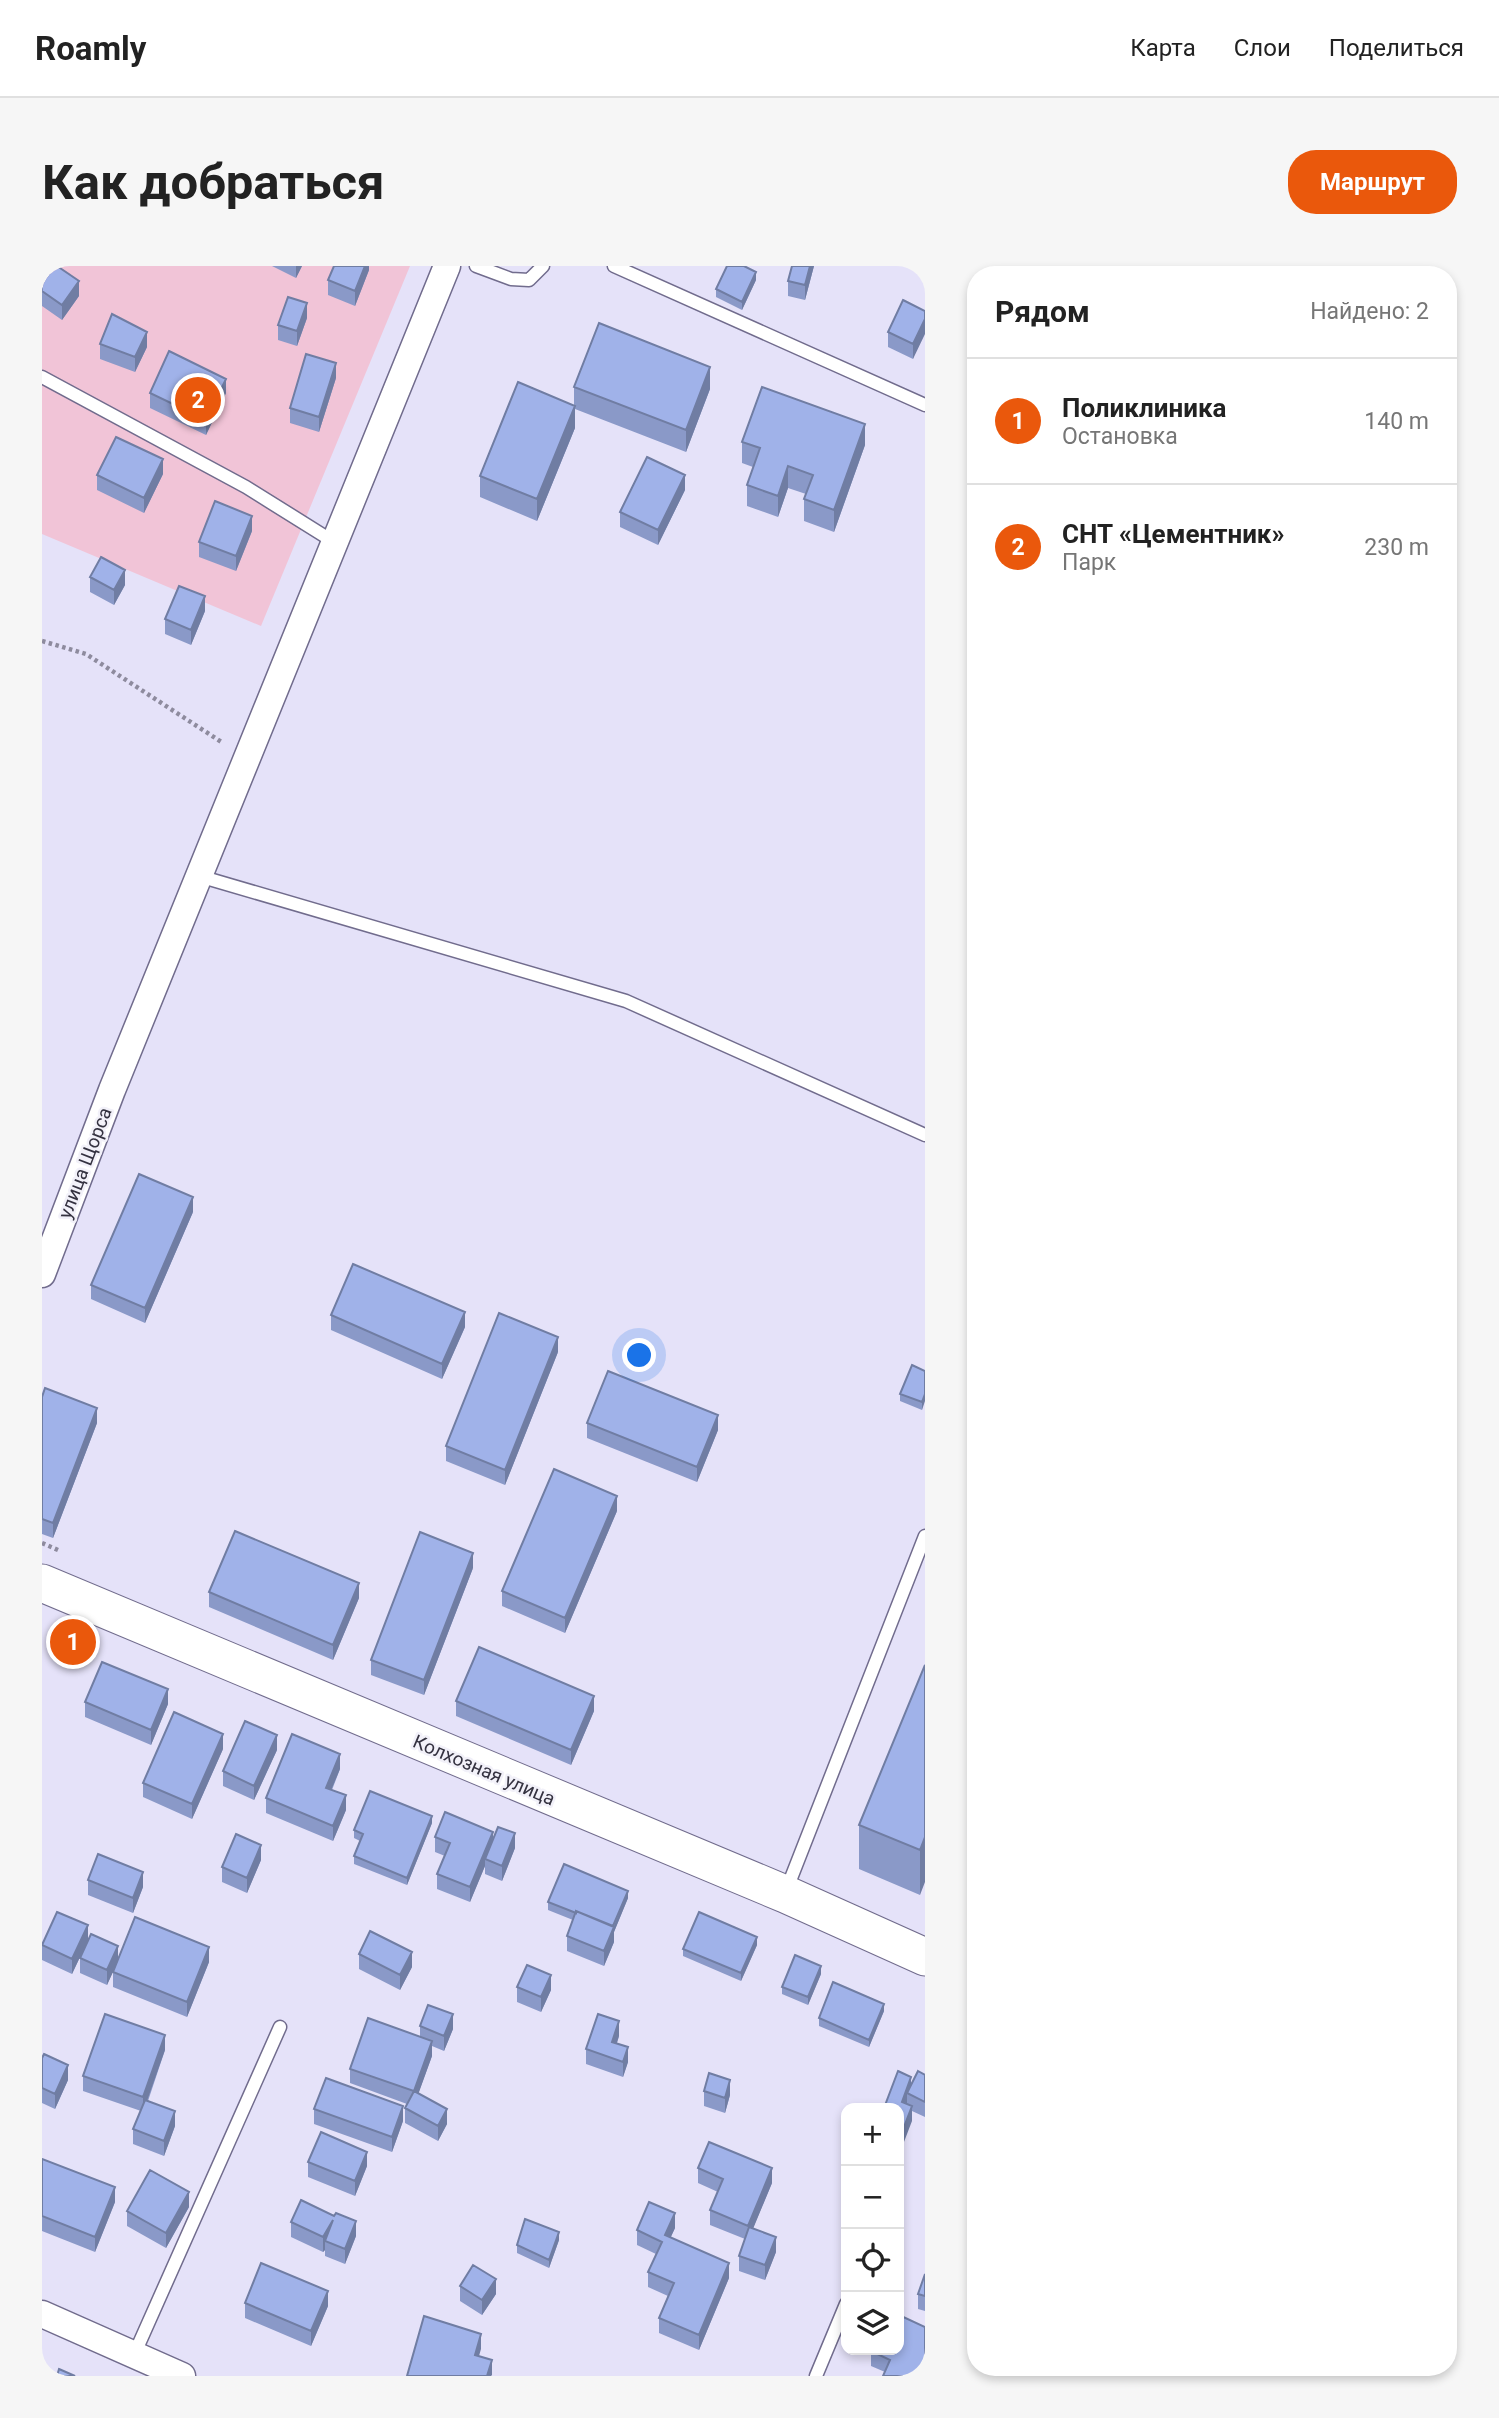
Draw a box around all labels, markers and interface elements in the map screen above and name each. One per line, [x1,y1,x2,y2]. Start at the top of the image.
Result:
text: Roamly [35,29,146,68]
text: Карта [1130,34,1196,62]
text: Слои [1234,34,1291,62]
text: Поделиться [1329,34,1464,62]
button: Маршрут [1288,150,1457,214]
text: Как добраться [42,154,384,211]
text: Рядом [995,294,1090,329]
text: Найдено: 2 [1310,298,1429,325]
pin: 2 [175,374,221,426]
text: Поликлиника [1062,393,1226,423]
text: 1 [1011,408,1025,435]
text: 140 m [1364,408,1429,435]
text: Остановка [1062,423,1178,450]
text: СНТ «Цементник» [1062,519,1285,549]
text: 2 [1011,534,1025,561]
text: 230 m [1364,534,1429,561]
text: Парк [1062,549,1116,576]
street label: улица Щорса [53,1104,117,1222]
your location [622,1338,656,1372]
pin: 1 [50,1616,96,1668]
street label: Колхозная улица [410,1730,558,1810]
map controls [841,2103,904,2355]
button: + [841,2103,904,2166]
button: − [841,2166,904,2229]
button: locate [841,2229,904,2292]
button: layers [841,2292,904,2355]

